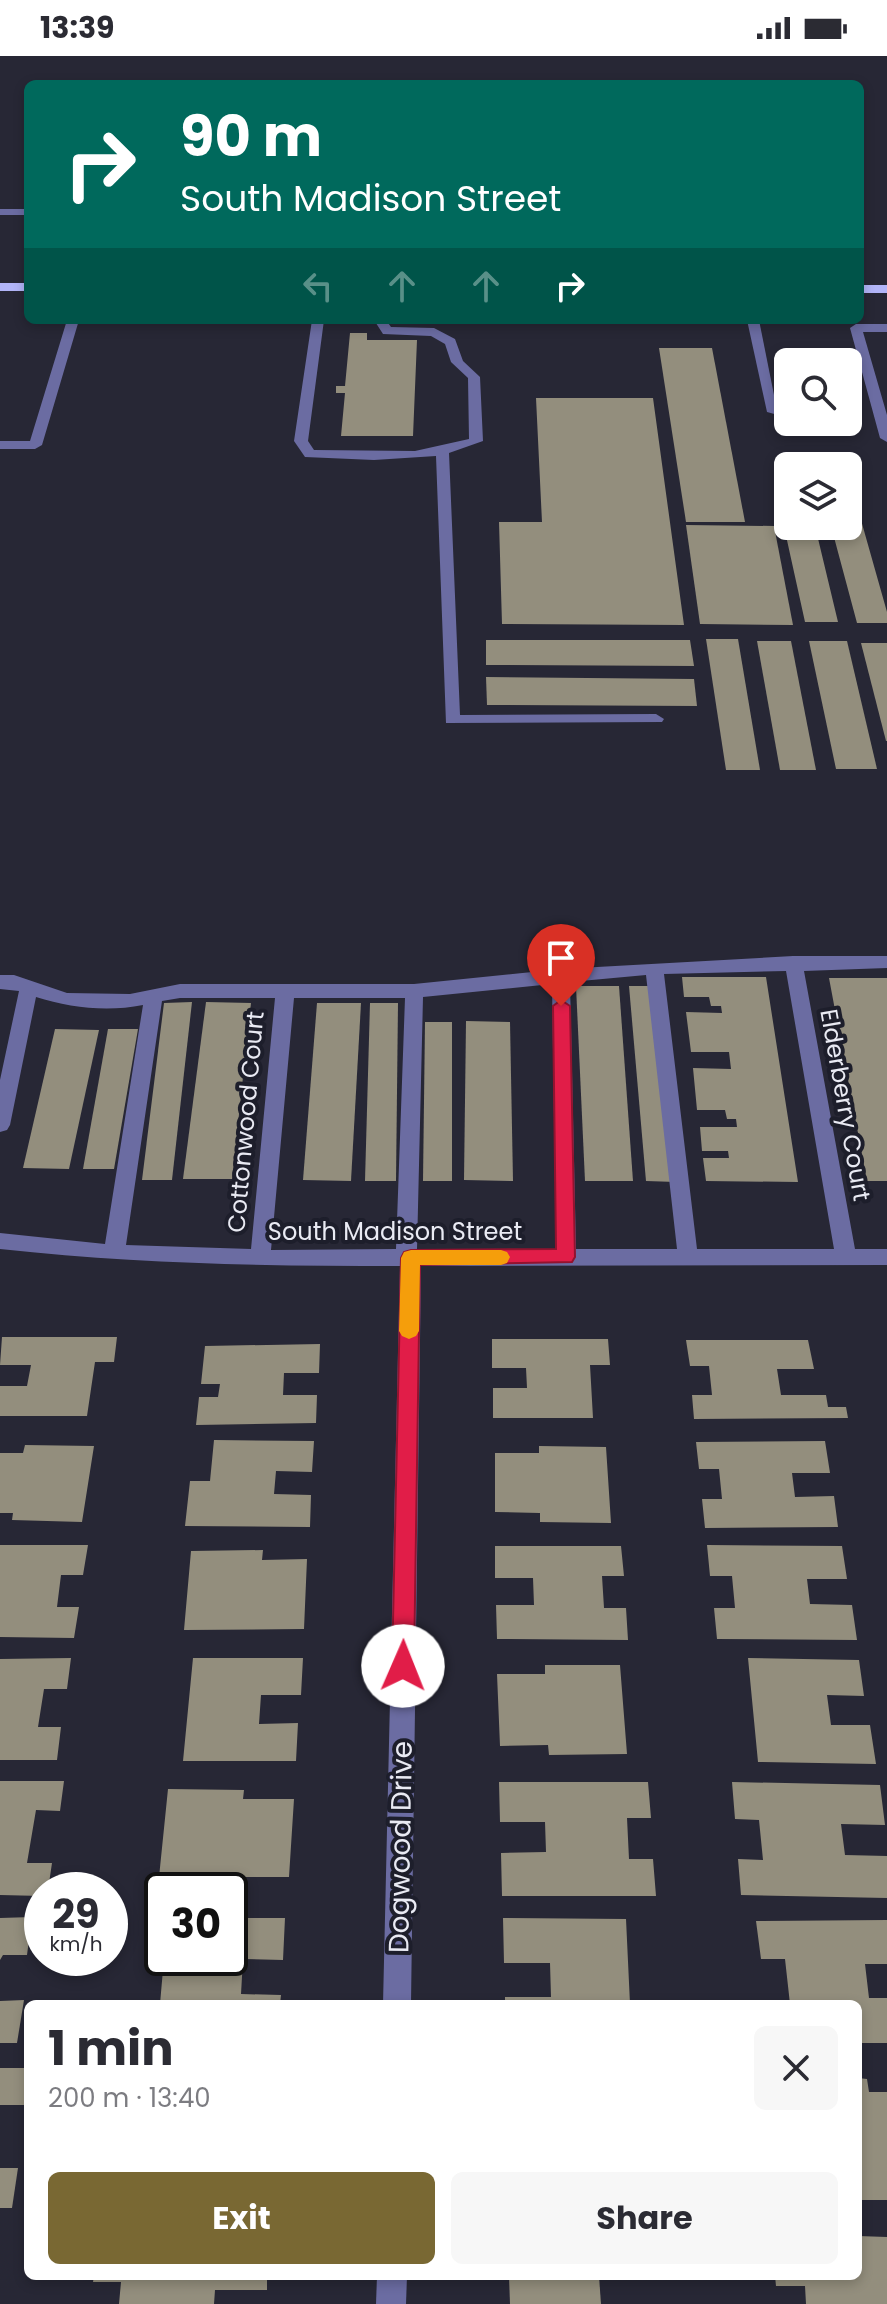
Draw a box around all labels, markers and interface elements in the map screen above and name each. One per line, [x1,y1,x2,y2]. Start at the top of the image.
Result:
text: 13:39 [40,6,115,49]
text: 90 m [180,97,322,176]
icon: right [48,112,152,216]
text: South Madison Street [180,173,561,224]
icon: left [296,264,340,308]
icon: ahead [380,264,424,308]
icon: ahead [464,264,508,308]
icon: right [548,264,592,308]
map controls [774,348,862,540]
button: search [774,348,862,436]
button: layers [774,452,862,540]
pin [527,924,595,1006]
icon: arrive [539,936,583,980]
street label: Elderberry Court [812,1006,879,1203]
street label: Cottonwood Court [219,1010,272,1234]
street label: South Madison Street [268,1215,522,1248]
position arrow [361,1624,445,1708]
street label: Dogwood Drive [379,1741,422,1953]
speed limit sign: 30 [144,1872,248,1976]
text: 29 [52,1886,100,1942]
text: km/h [49,1930,103,1958]
text: 1 min [48,2015,174,2082]
button: close [754,2026,838,2110]
text: 200 m · 13:40 [48,2080,211,2116]
button: Exit [48,2172,435,2264]
button: Share [451,2172,838,2264]

